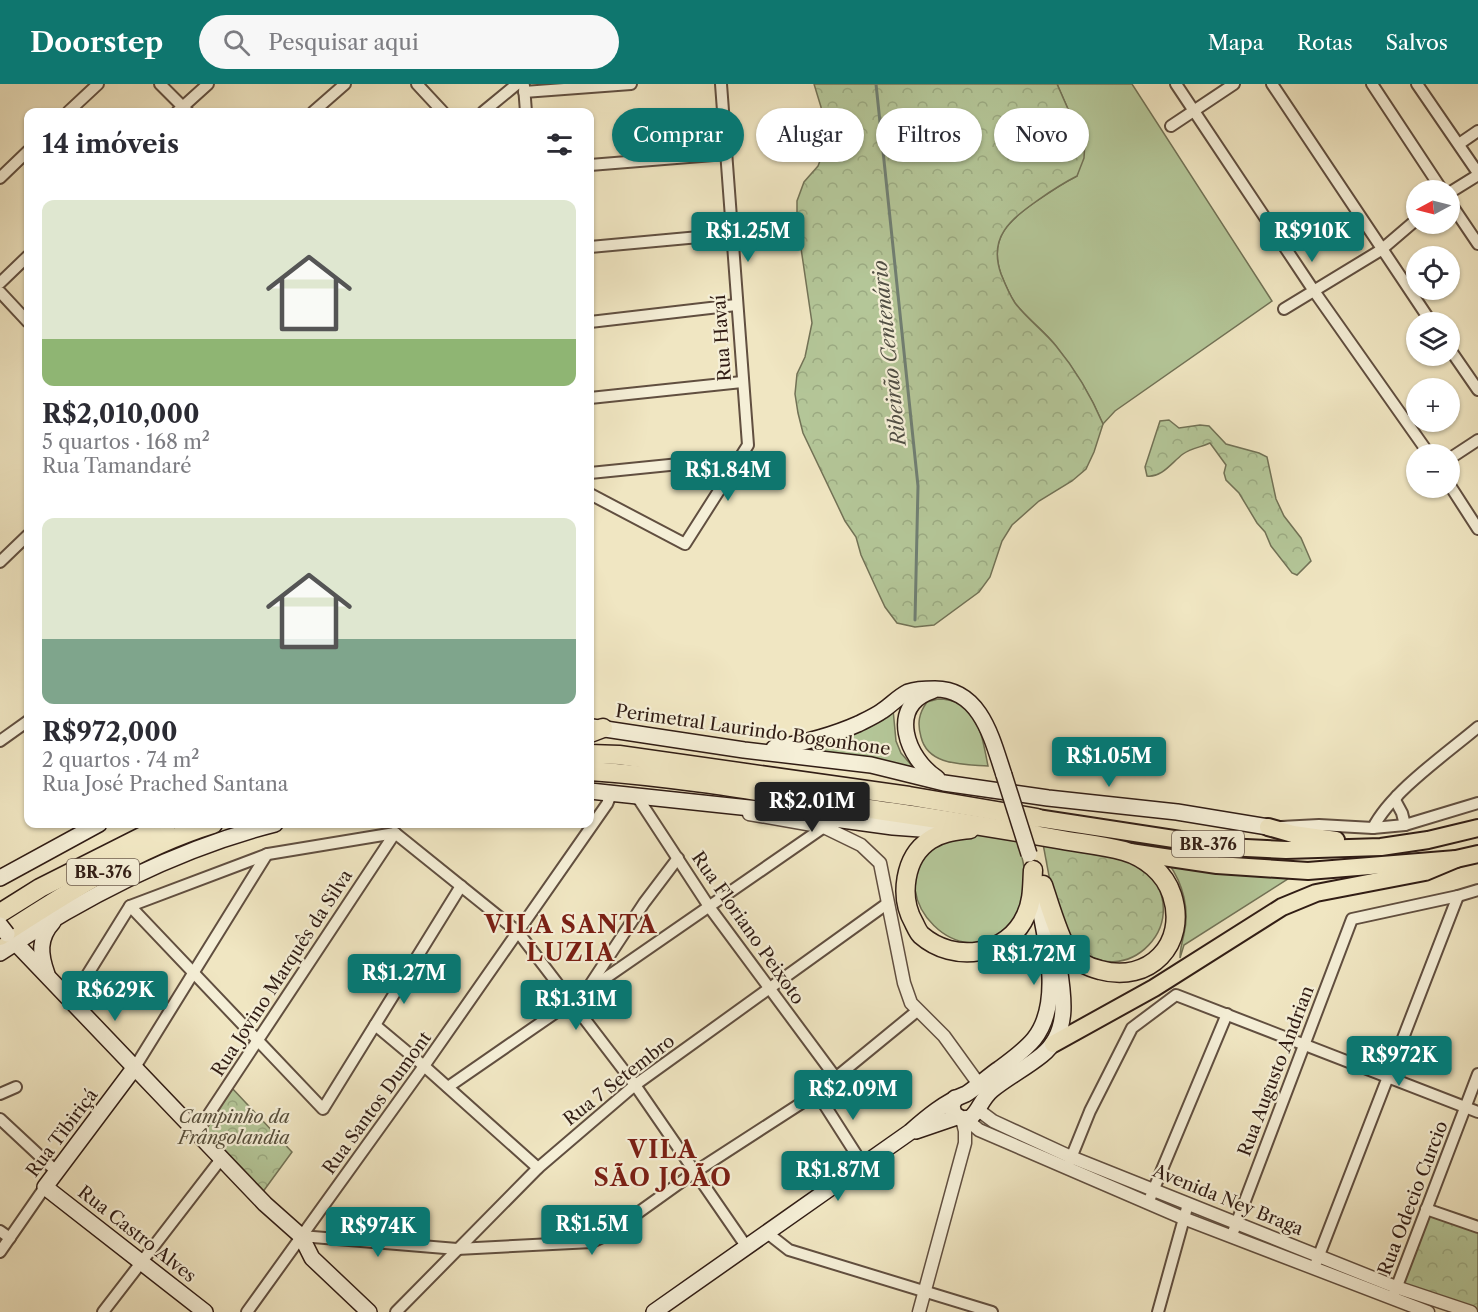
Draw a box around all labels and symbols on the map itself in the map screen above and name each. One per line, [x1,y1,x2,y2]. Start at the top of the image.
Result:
north arrow [1406,180,1460,234]
pin: R$1.25M [693,212,803,263]
pin: R$910K [1263,212,1361,263]
water label: Ribeirão Centenário [867,259,911,449]
street label: Rua Havaí [708,293,736,382]
pin: R$1.84M [673,451,783,502]
street label: Perimetral Laurindo Bogonhone [614,700,892,760]
pin: R$1.05M [1054,737,1164,788]
pin: R$2.01M [757,782,867,833]
road number: BR-376 [1172,831,1244,857]
street label: Rua Floriano Peixoto [687,847,809,1009]
road number: BR-376 [67,859,139,885]
street label: Rua Jovino Marquês da Silva [207,865,357,1080]
district label: VILA SANTA LUZIA [483,910,658,967]
pin: R$1.72M [979,935,1089,986]
pin: R$1.27M [349,954,459,1005]
pin: R$629K [66,971,164,1022]
pin: R$1.31M [521,980,631,1031]
street label: Rua Augusto Andrian [1233,983,1319,1159]
street label: Rua Santos Dumont [318,1027,436,1179]
street label: Rua 7 Setembro [559,1030,679,1130]
pin: R$972K [1350,1036,1448,1087]
pin: R$2.09M [798,1070,908,1121]
street label: Rua Tibiriçá [22,1084,103,1182]
park label: Campinho da Frângolandia [176,1106,290,1149]
street label: Rua Odecio Curcio [1373,1118,1453,1278]
district label: VILA SÃO JOÃO [594,1135,732,1192]
pin: R$1.87M [783,1151,893,1202]
street label: Avenida Ney Braga [1149,1159,1307,1240]
street label: Rua Castro Alves [74,1181,200,1287]
pin: R$1.5M [543,1205,641,1256]
pin: R$974K [329,1207,427,1258]

